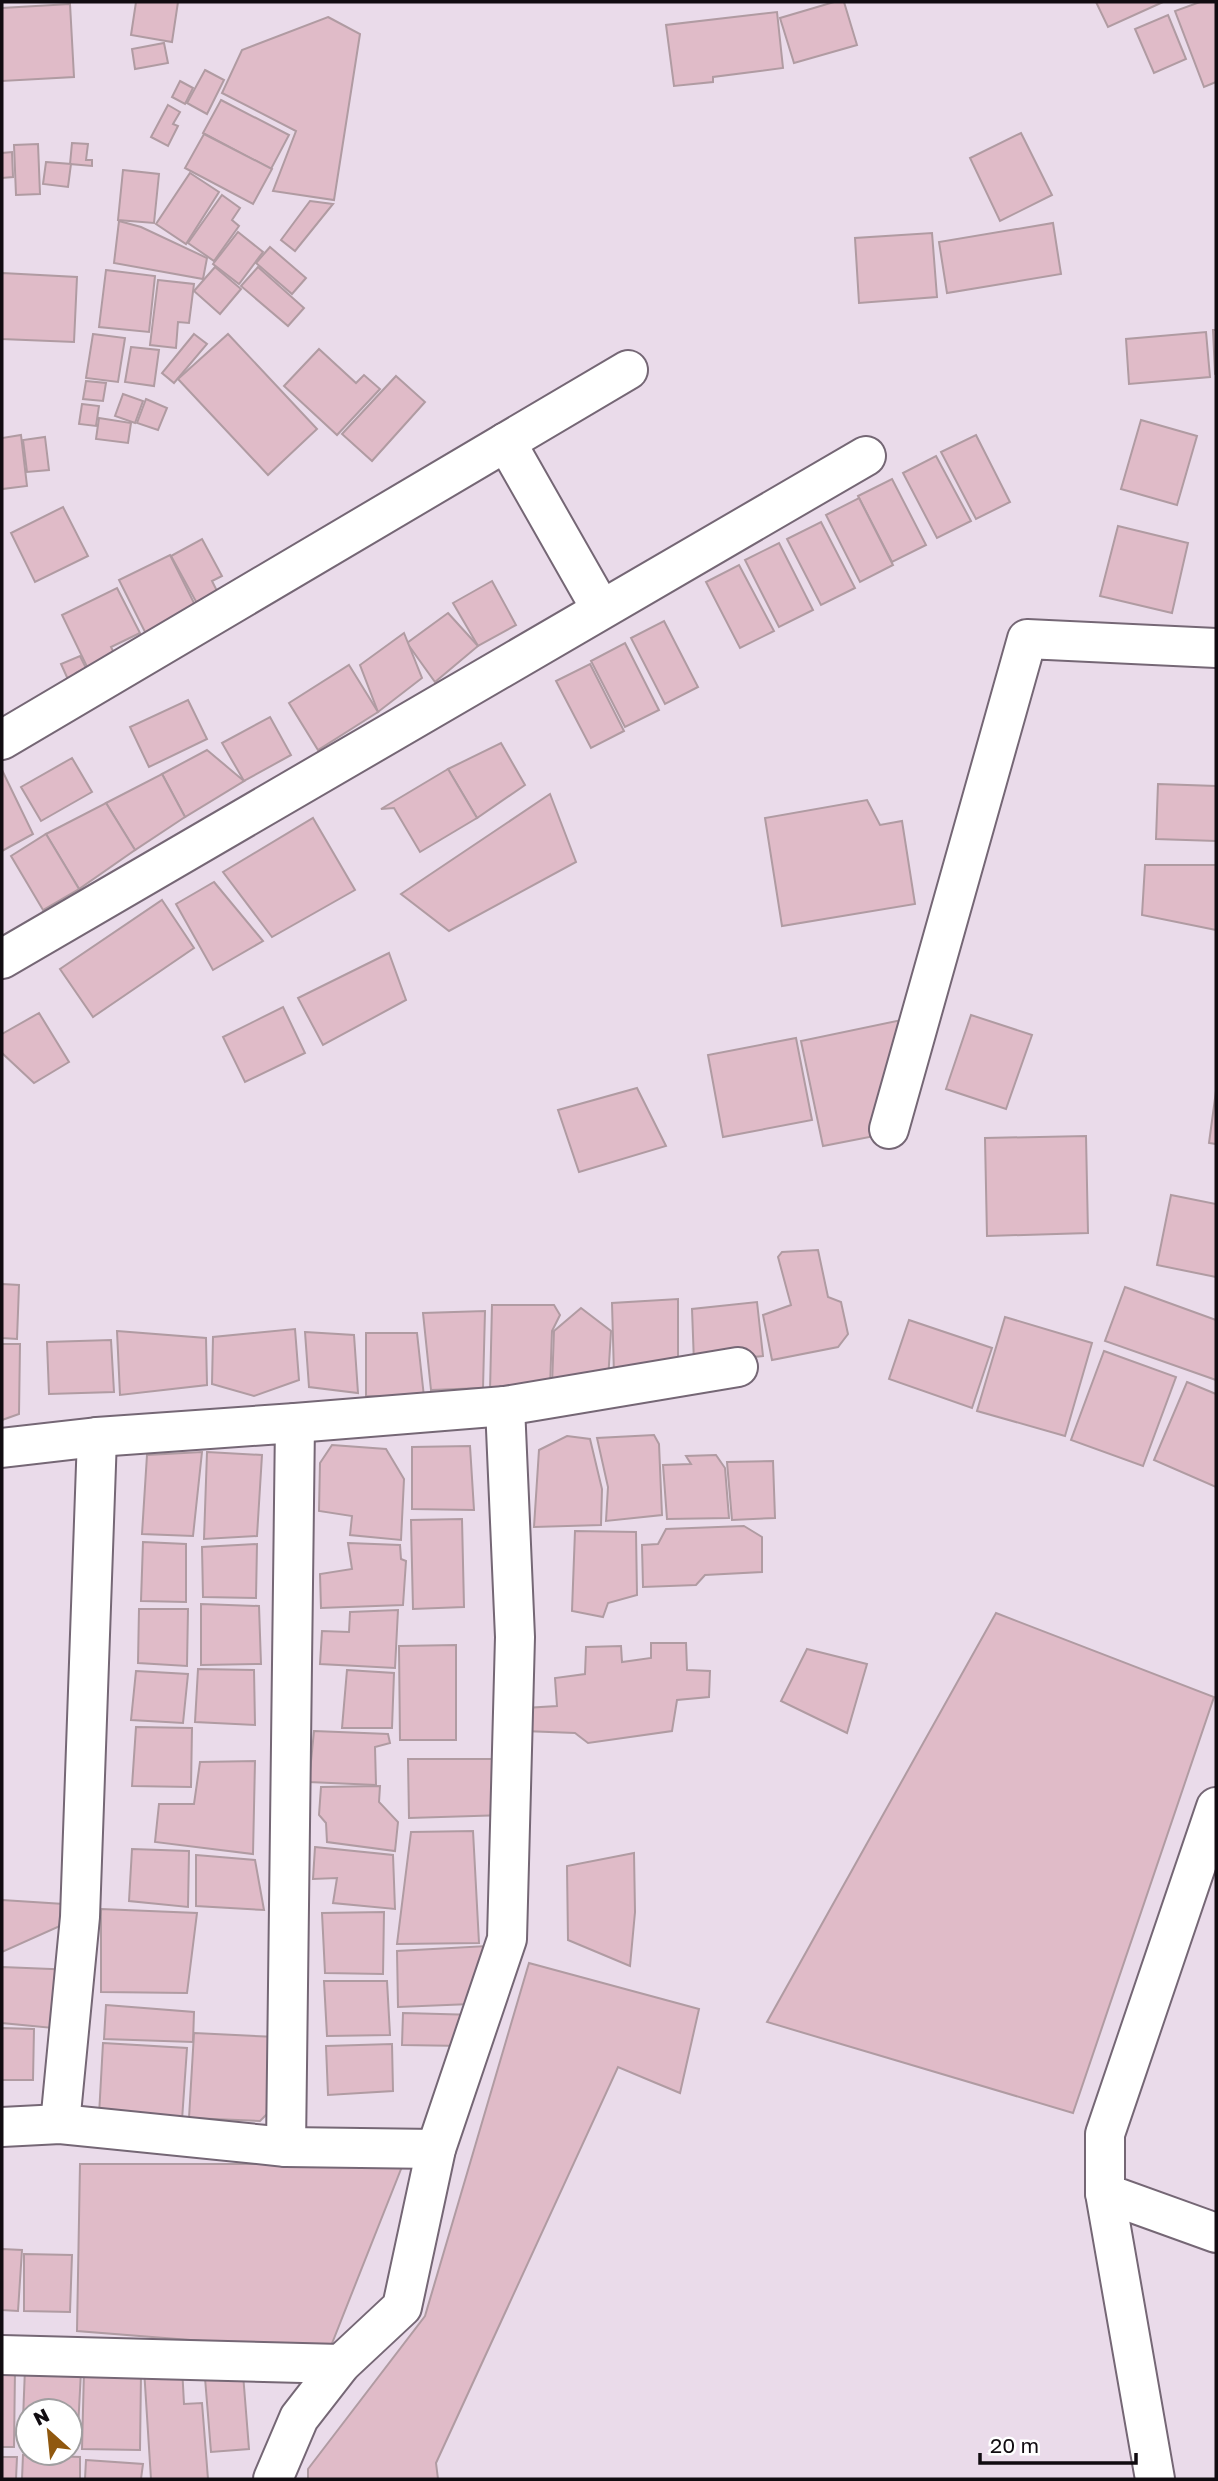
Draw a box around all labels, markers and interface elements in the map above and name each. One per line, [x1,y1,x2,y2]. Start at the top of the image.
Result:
north arrow [14,2397,84,2467]
text: N [29,2403,53,2430]
scale bar [980,2422,1136,2466]
text: 20 m [990,2432,1039,2458]

